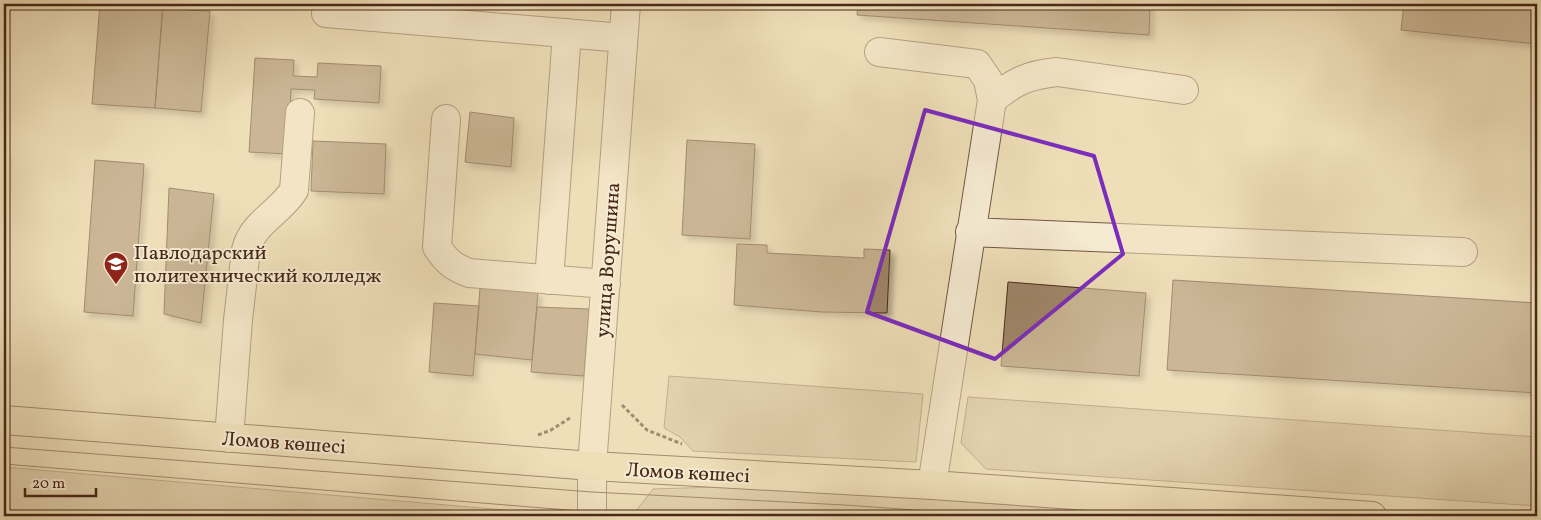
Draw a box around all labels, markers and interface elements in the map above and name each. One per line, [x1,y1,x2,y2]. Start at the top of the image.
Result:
street label: улица Ворушина [590,181,628,339]
place label: Павлодарский политехнический колледж [134,240,381,291]
school or university icon: Павлодарский политехнический колледж [103,251,129,285]
street label: Ломов көшесі [221,426,347,462]
street label: Ломов көшесі [625,457,751,491]
scale bar [25,465,96,497]
text: 20 m [32,474,65,495]

